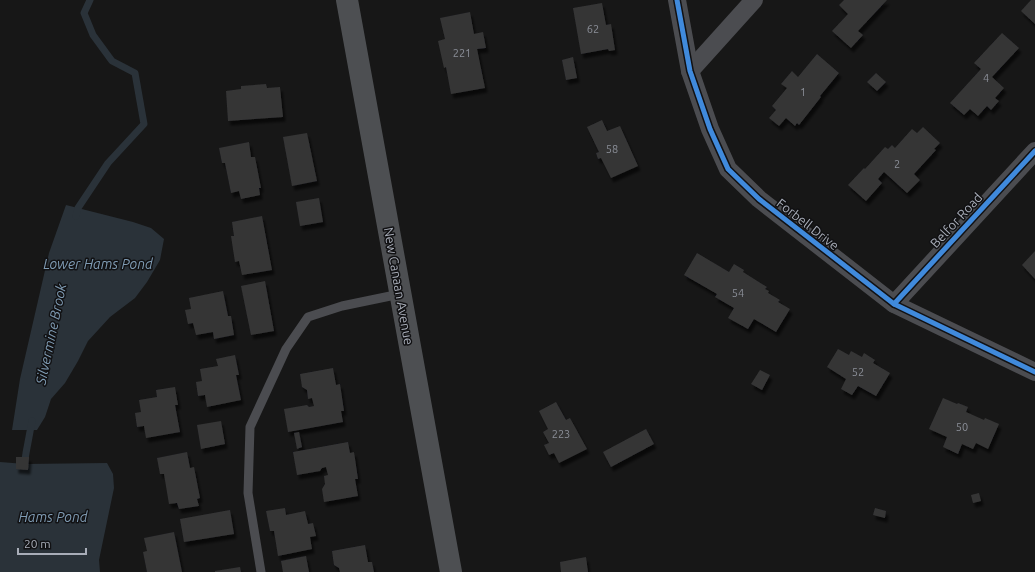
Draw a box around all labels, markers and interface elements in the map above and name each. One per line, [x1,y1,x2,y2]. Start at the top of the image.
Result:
house number: 62 [587,23,599,35]
house number: 221 [453,47,471,59]
house number: 4 [983,72,989,84]
house number: 1 [800,86,806,98]
house number: 58 [606,143,618,155]
house number: 2 [894,158,900,170]
street label: Belfor Road [927,190,985,250]
street label: Forbell Drive [774,195,842,253]
street label: New Canaan Avenue [382,226,416,346]
water label: Lower Hams Pond [43,256,154,272]
water label: Silvermine Brook [32,281,70,387]
house number: 54 [732,287,744,299]
house number: 52 [852,366,864,378]
house number: 50 [956,421,968,433]
house number: 223 [552,428,570,440]
water label: Hams Pond [18,509,89,525]
scale bar [18,530,86,556]
text: 20 m [24,537,51,550]

